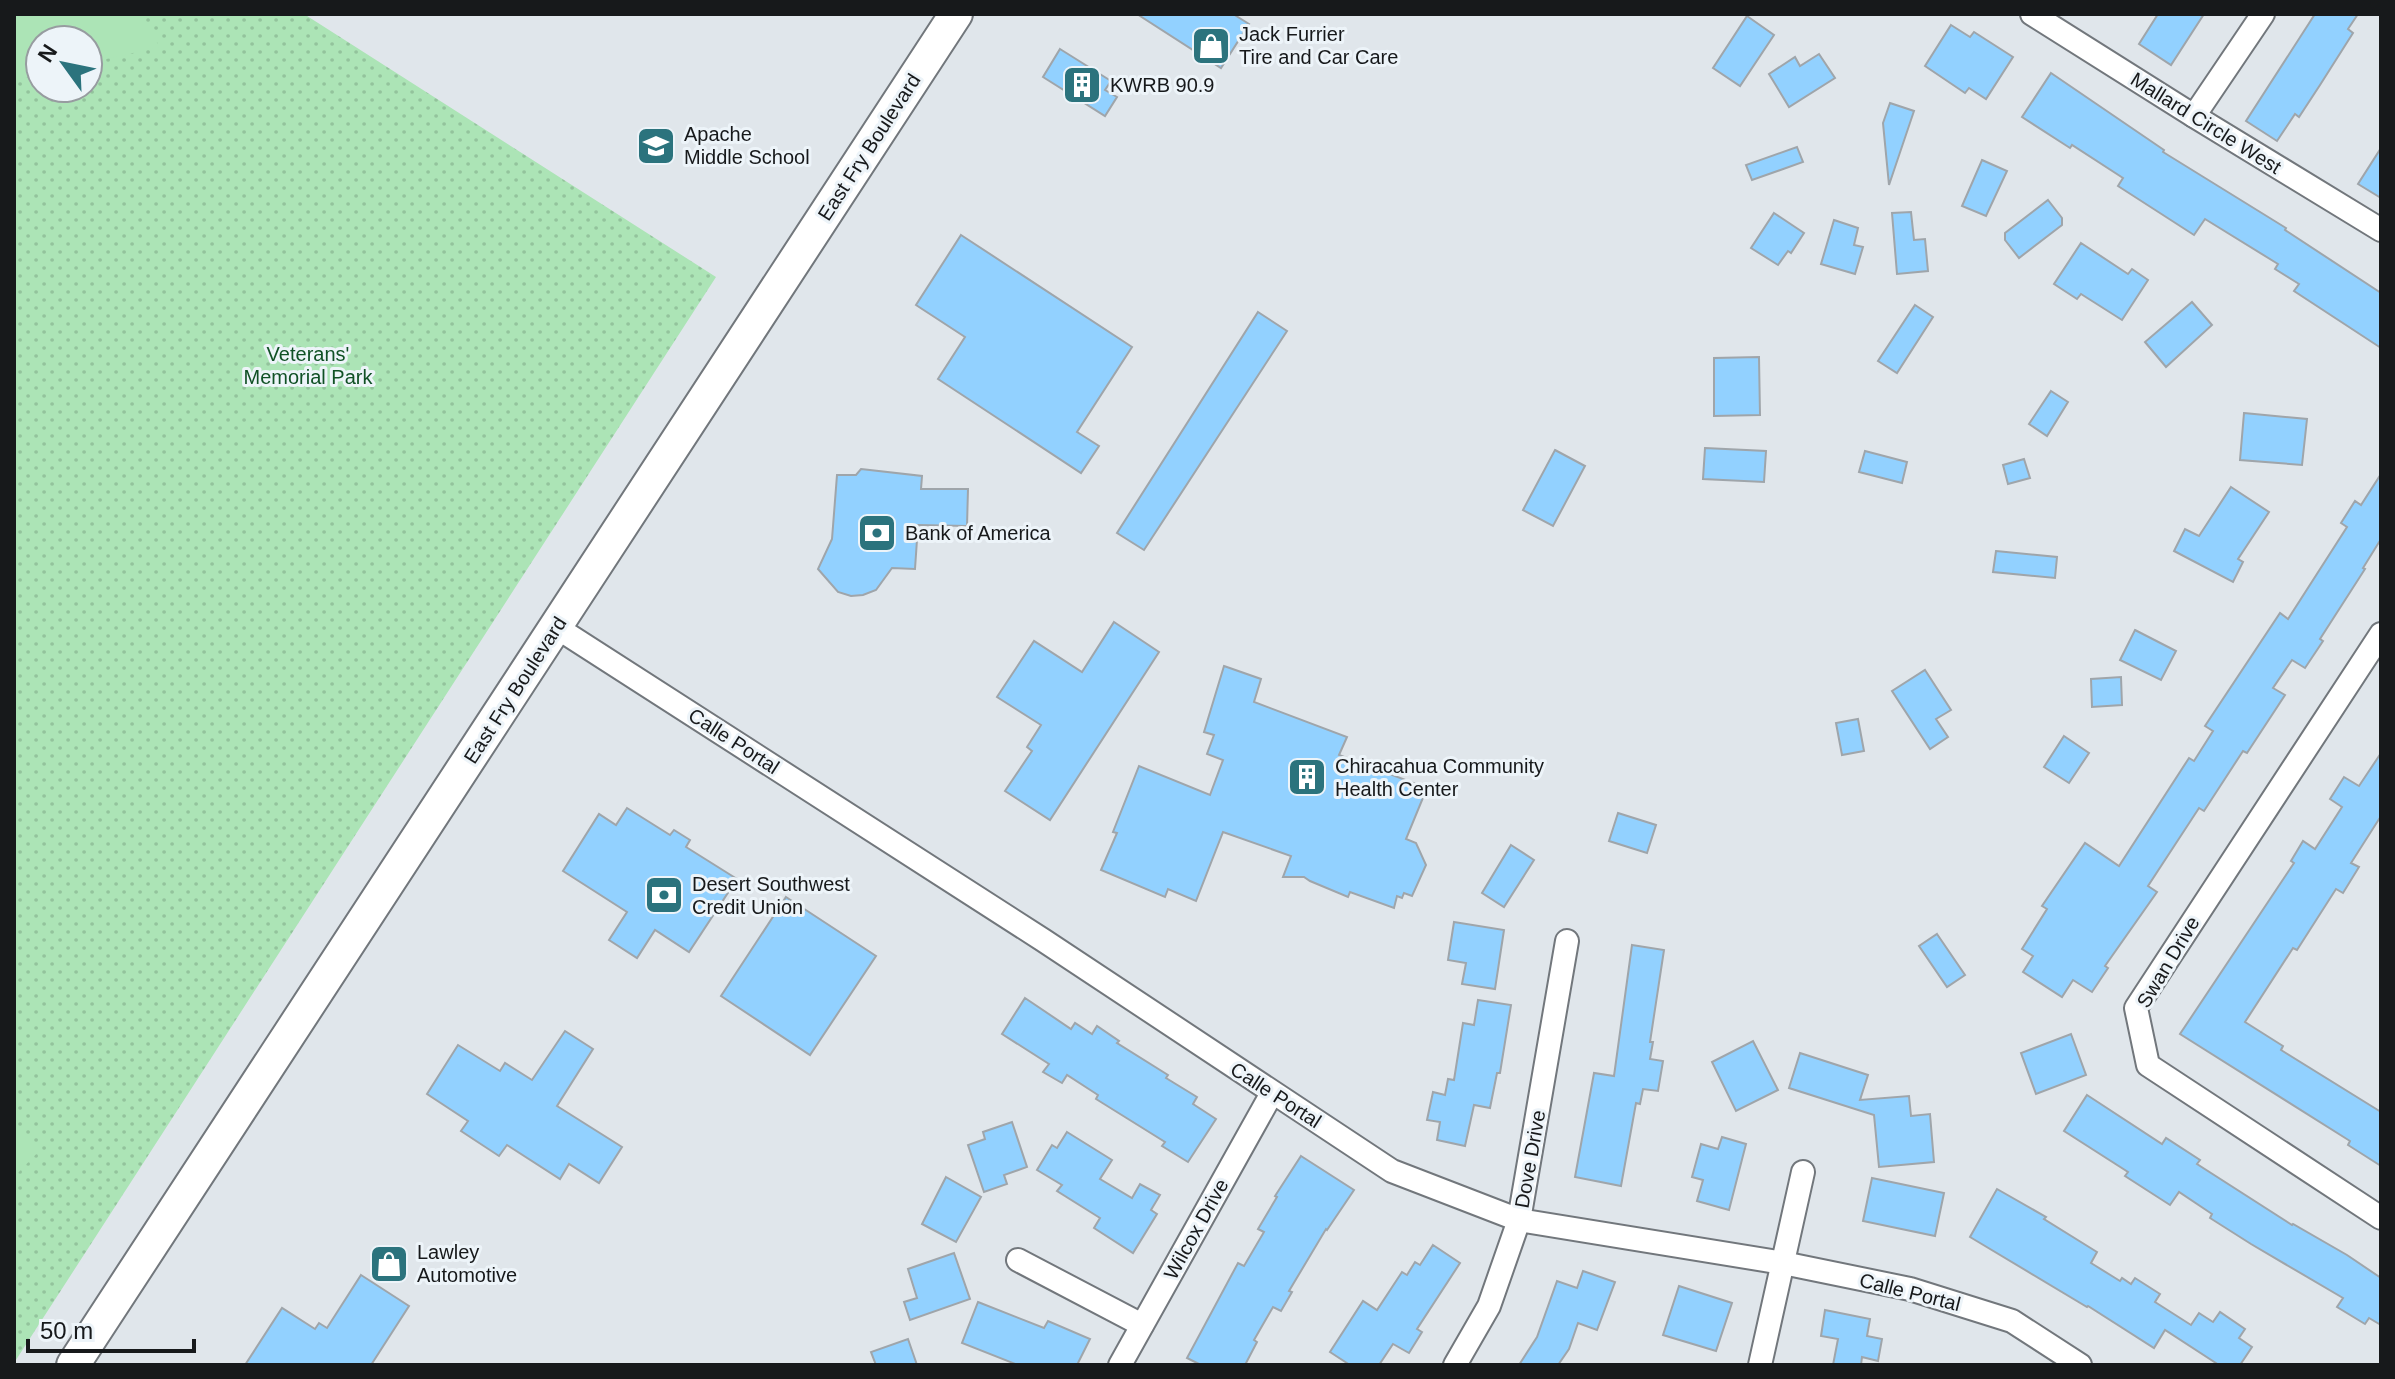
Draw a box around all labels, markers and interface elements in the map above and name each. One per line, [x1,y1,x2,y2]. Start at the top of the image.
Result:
place label: Jack Furrier Tire and Car Care [1239,23,1398,68]
north arrow [24,24,104,104]
shop icon: Jack Furrier Tire and Car Care [1190,25,1232,67]
text: N [33,40,62,67]
building icon: KWRB 90.9 [1061,64,1103,106]
street label: Mallard Circle West [2127,68,2286,178]
street label: East Fry Boulevard [813,70,925,224]
place label: KWRB 90.9 [1110,74,1214,96]
place label: Apache Middle School [684,123,810,168]
school or university icon: Apache Middle School [635,125,677,167]
park label: Veterans' Memorial Park [244,343,373,388]
bank icon: Bank of America [856,512,898,554]
place label: Bank of America [905,522,1052,544]
street label: East Fry Boulevard [459,613,571,767]
street label: Calle Portal [685,704,783,778]
place label: Chiracahua Community Health Center [1335,755,1544,800]
building icon: Chiracahua Community Health Center [1286,756,1328,798]
place label: Desert Southwest Credit Union [692,873,850,918]
bank icon: Desert Southwest Credit Union [643,874,685,916]
street label: Swan Drive [2132,913,2204,1011]
street label: Calle Portal [1227,1058,1325,1132]
street label: Dove Drive [1511,1108,1549,1210]
street label: Wilcox Drive [1159,1175,1233,1283]
place label: Lawley Automotive [417,1241,517,1286]
shop icon: Lawley Automotive [368,1243,410,1285]
street label: Calle Portal [1857,1269,1963,1315]
scale bar [28,1303,194,1353]
text: 50 m [40,1317,93,1344]

